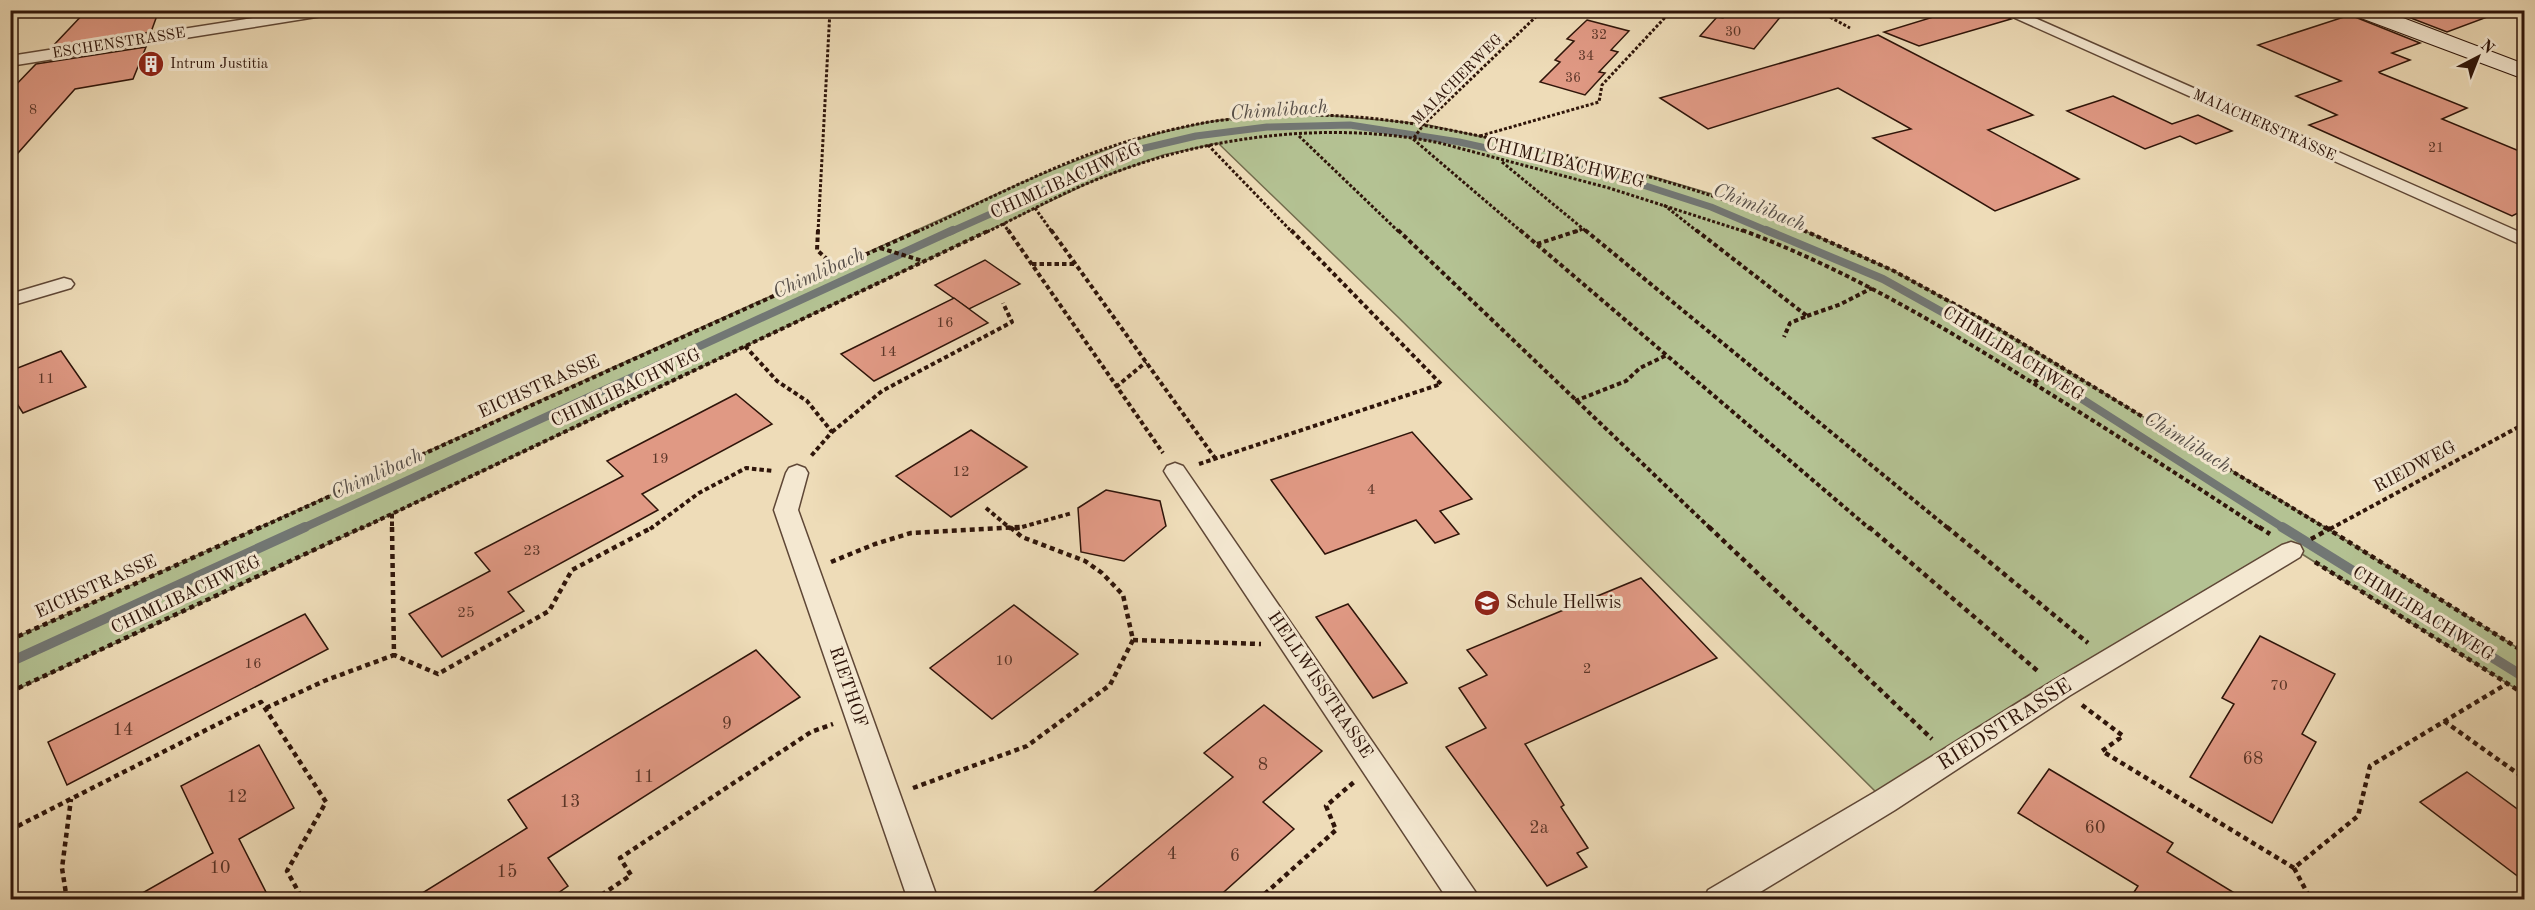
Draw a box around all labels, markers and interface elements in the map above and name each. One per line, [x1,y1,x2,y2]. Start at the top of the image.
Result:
house number: 30 [1725,25,1741,39]
street label: ESCHENSTRASSE [51,26,187,62]
north arrow [2448,27,2508,87]
house number: 32 [1591,28,1607,42]
street label: MAIACHERWEG [1410,32,1506,128]
text: N [2477,37,2497,58]
building icon: Intrum Justitia [136,49,166,79]
house number: 34 [1578,49,1594,63]
place label: Intrum Justitia [170,57,269,72]
house number: 36 [1565,71,1581,85]
street label: MAIACHERSTRASSE [2190,88,2338,164]
water label: Chimlibach [1229,98,1329,124]
house number: 8 [29,103,37,117]
street label: CHIMLIBACHWEG [1484,135,1646,191]
street label: CHIMLIBACHWEG [988,140,1144,222]
house number: 21 [2428,141,2444,155]
water label: Chimlibach [1710,180,1808,236]
water label: Chimlibach [770,245,868,303]
street label: CHIMLIBACHWEG [1939,303,2087,405]
house number: 16 [936,316,954,331]
street label: CHIMLIBACHWEG [548,345,704,431]
house number: 14 [879,345,897,360]
street label: EICHSTRASSE [475,352,603,422]
house number: 11 [37,372,55,387]
water label: Chimlibach [2140,409,2234,477]
street label: RIEDWEG [2371,438,2459,496]
water label: Chimlibach [328,446,426,504]
house number: 19 [651,452,669,467]
house number: 12 [952,465,970,480]
house number: 4 [1367,483,1375,498]
house number: 23 [523,544,541,559]
street label: EICHSTRASSE [32,552,160,622]
street label: CHIMLIBACHWEG [108,552,264,638]
street label: CHIMLIBACHWEG [2349,563,2497,665]
school or university icon: Schule Hellwis [1472,588,1502,618]
place label: Schule Hellwis [1506,594,1622,612]
house number: 25 [457,606,475,621]
street label: HELLWISSTRASSE [1264,608,1376,762]
street label: RIETHOF [826,644,870,730]
house number: 10 [995,654,1013,669]
house number: 16 [244,657,262,672]
house number: 2 [1583,662,1591,677]
street label: RIEDSTRASSE [1934,675,2076,775]
house number: 70 [2270,679,2288,694]
house number: 9 [722,715,732,733]
house number: 14 [113,721,133,739]
house number: 68 [2243,750,2263,768]
house number: 8 [1258,756,1268,774]
house number: 11 [634,768,654,786]
house number: 12 [227,788,247,806]
house number: 13 [560,793,580,811]
house number: 2a [1529,819,1549,837]
house number: 60 [2085,819,2105,837]
house number: 4 [1167,845,1177,863]
house number: 6 [1230,847,1240,865]
house number: 10 [210,859,230,877]
house number: 15 [497,863,517,881]

